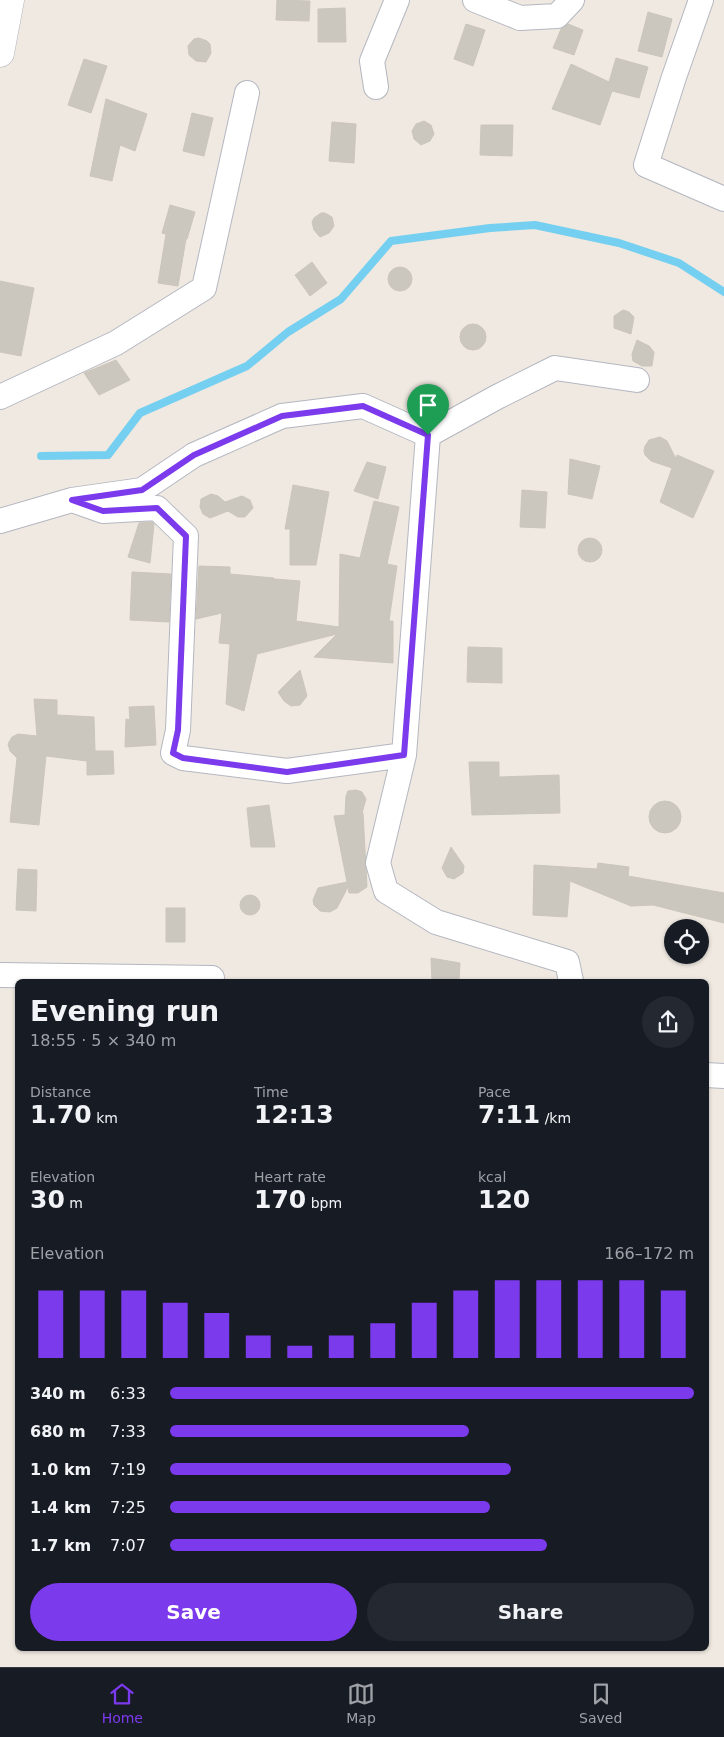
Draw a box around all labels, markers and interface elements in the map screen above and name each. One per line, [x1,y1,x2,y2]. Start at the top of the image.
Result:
pin [407,384,449,435]
icon: arrive [414,391,442,419]
map controls [664,919,709,964]
button: locate [664,919,709,964]
text: Evening run [30,995,219,1028]
button: share [642,996,694,1048]
text: 18:55 · 5 × 340 m [30,1031,176,1050]
text: Distance [30,1084,91,1100]
text: Time [254,1084,288,1100]
text: Pace [478,1084,511,1100]
text: 1.70 [30,1100,92,1129]
text: 12:13 [254,1100,334,1129]
text: 7:11 [478,1100,540,1129]
text: km [92,1110,118,1126]
text: /km [540,1110,571,1126]
text: Elevation [30,1169,95,1185]
text: Heart rate [254,1169,326,1185]
text: kcal [478,1169,506,1185]
text: 30 [30,1185,65,1214]
text: 170 [254,1185,306,1214]
text: 120 [478,1185,530,1214]
text: m [65,1195,83,1211]
text: bpm [306,1195,342,1211]
text: Elevation [30,1244,104,1263]
text: 166–172 m [604,1244,694,1263]
text: 340 m [30,1384,86,1403]
text: 6:33 [110,1384,146,1403]
text: 680 m [30,1422,86,1441]
text: 7:33 [110,1422,146,1441]
text: 1.0 km [30,1460,91,1479]
text: 7:19 [110,1460,146,1479]
text: 1.4 km [30,1498,91,1517]
text: 7:25 [110,1498,146,1517]
text: 1.7 km [30,1536,91,1555]
text: 7:07 [110,1536,146,1555]
button: Save [30,1583,357,1641]
button: Share [367,1583,694,1641]
tab: Home [102,1680,143,1726]
tab: Map [346,1680,376,1726]
tab: Saved [579,1680,622,1726]

